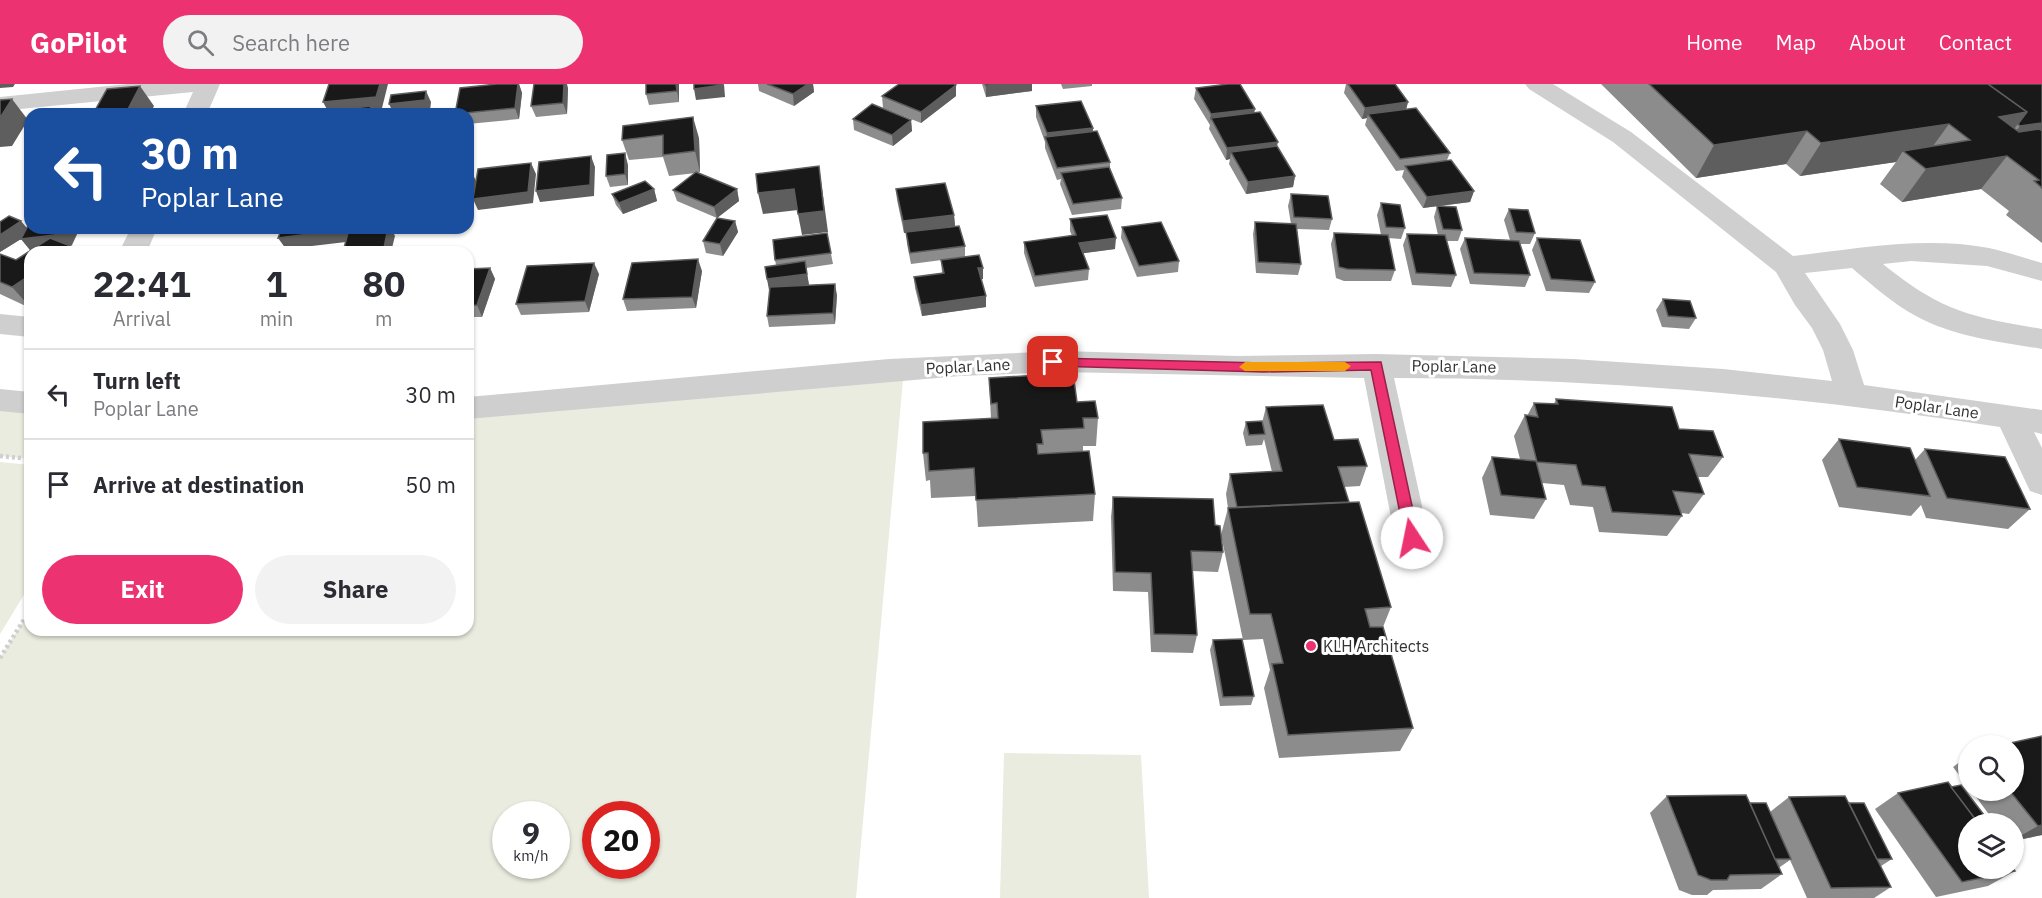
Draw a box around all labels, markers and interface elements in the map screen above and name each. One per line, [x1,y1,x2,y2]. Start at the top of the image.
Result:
search box [163,15,583,69]
text: GoPilot [30,24,127,61]
icon: search [184,26,217,59]
text: Search here [232,28,350,57]
text: Home [1686,28,1743,56]
text: Map [1776,28,1816,56]
text: About [1849,28,1906,56]
text: Contact [1939,28,2012,56]
text: 30 m [141,126,239,181]
icon: left [42,132,120,210]
text: Poplar Lane [141,179,284,214]
text: 22:41 [93,260,191,307]
text: 1 [266,260,287,307]
text: 80 [362,260,405,307]
text: Arrival [113,305,171,332]
text: min [260,305,293,332]
text: m [375,305,392,332]
pin [1027,336,1078,387]
icon: arrive [1036,345,1069,378]
street label: Poplar Lane [925,354,1011,378]
street label: Poplar Lane [1412,355,1497,377]
text: Turn left [93,366,181,395]
icon: left [42,378,75,411]
text: 30 m [405,380,456,409]
street label: Poplar Lane [1894,391,1980,423]
text: Poplar Lane [93,395,199,422]
icon: arrive [42,468,75,501]
text: Arrive at destination [93,470,304,499]
text: 50 m [405,470,456,499]
position arrow [1380,506,1444,570]
button: Exit [42,555,243,624]
button: Share [255,555,456,624]
place label: KLH Architects [1323,636,1429,656]
marker: KLH Architects [1304,639,1318,653]
map controls [1958,735,2024,879]
button: search [1958,735,2024,801]
speed limit sign: 20 [582,801,660,879]
text: 9 [522,813,540,852]
button: layers [1958,813,2024,879]
text: km/h [513,846,549,865]

